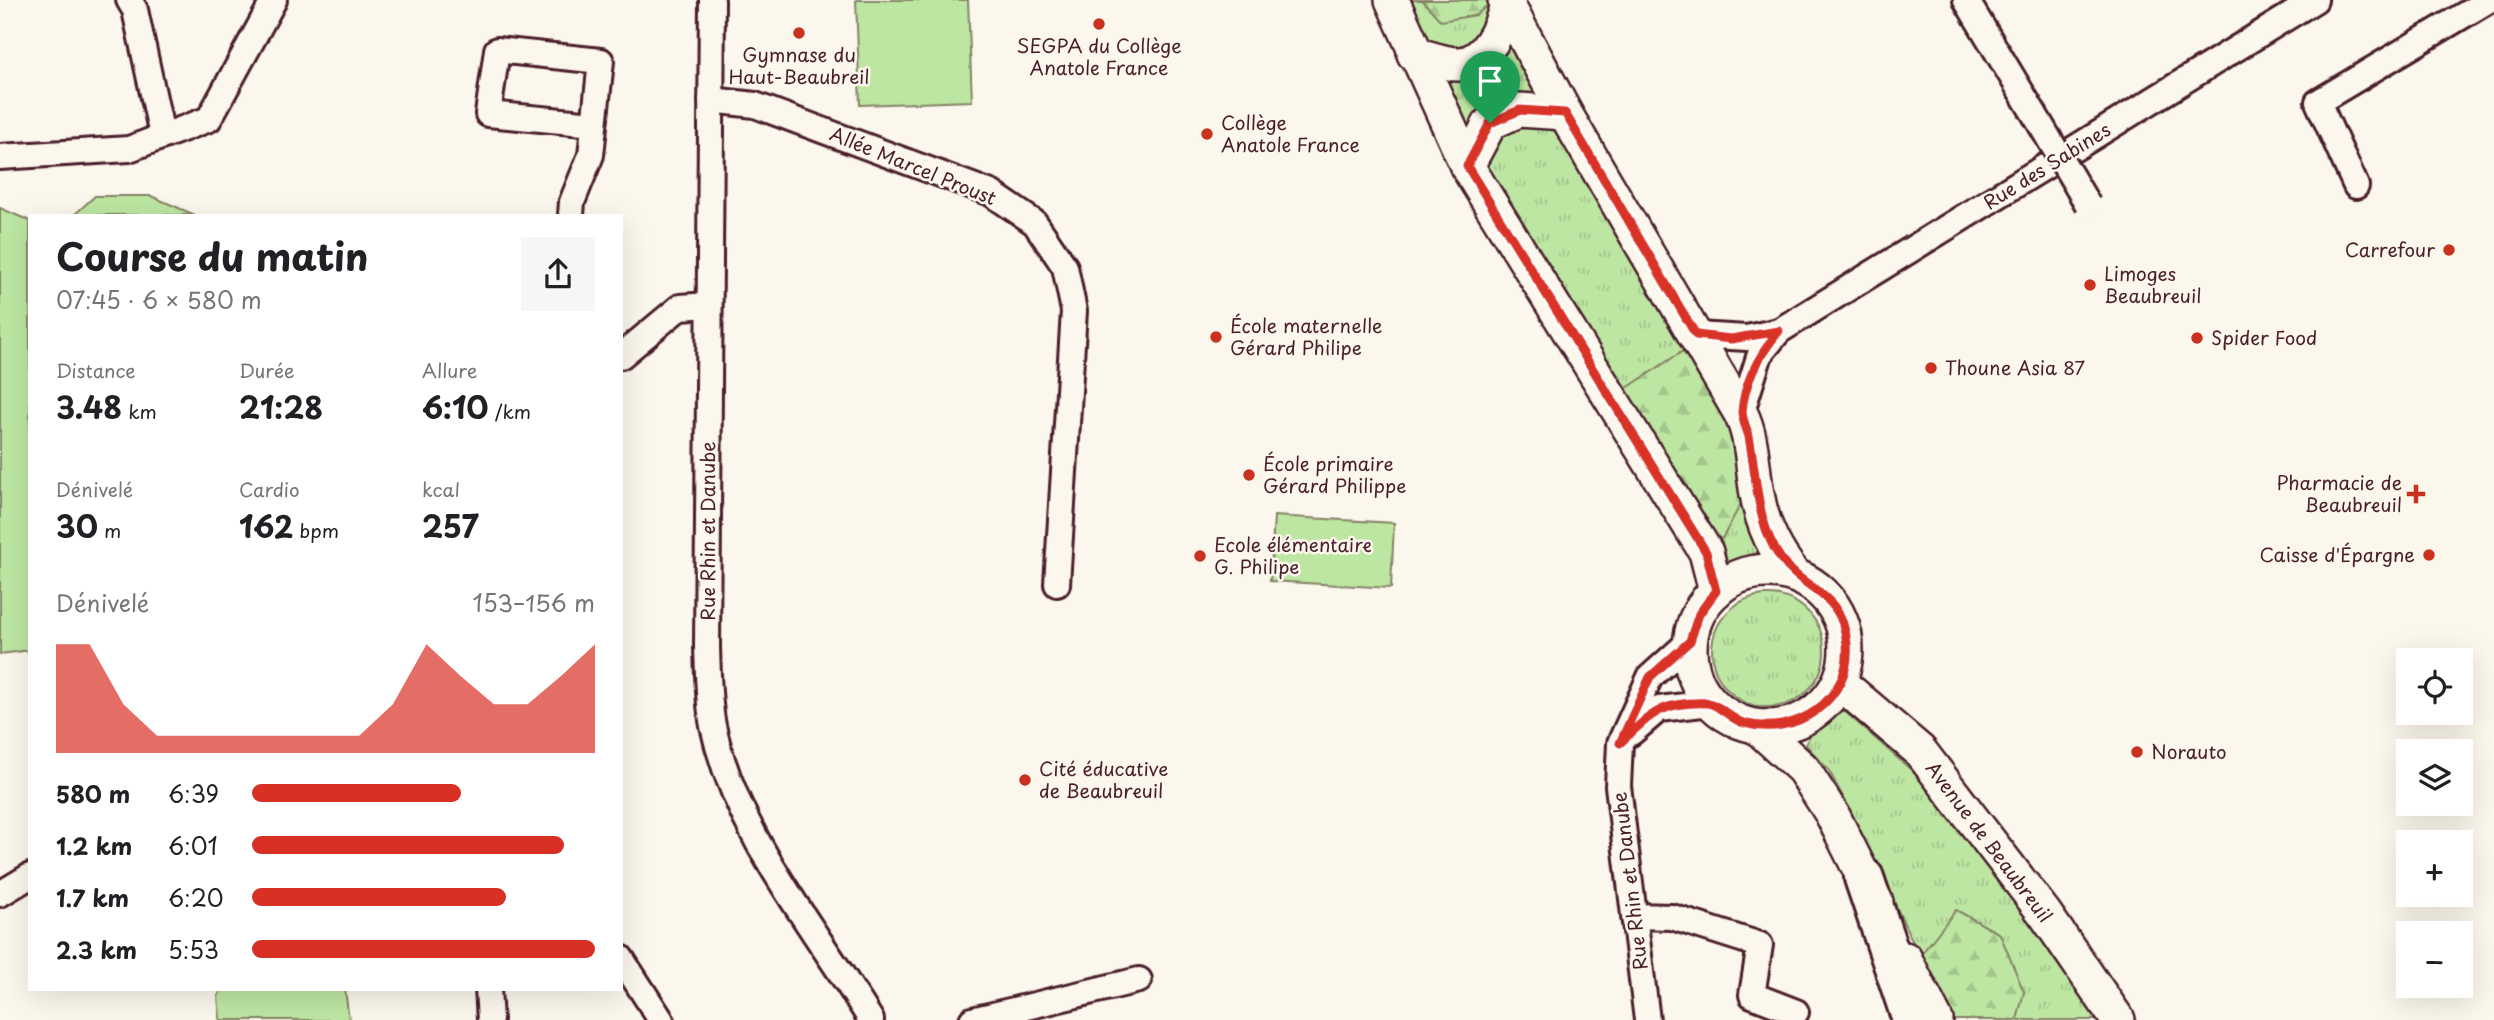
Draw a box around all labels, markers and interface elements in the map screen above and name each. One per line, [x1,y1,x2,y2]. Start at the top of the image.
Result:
marker: SEGPA du Collège Anatole France [1091,16,1107,32]
marker: Gymnase du Haut-Beaubreil [791,25,807,41]
place label: SEGPA du Collège Anatole France [1017,31,1182,81]
place label: Gymnase du Haut-Beaubreil [728,40,870,90]
pin [1460,51,1520,123]
icon: arrive [1471,62,1509,100]
place label: Collège Anatole France [1221,108,1360,158]
street label: Rue des Sabines [1978,115,2115,215]
street label: Allée Marcel Proust [826,119,1001,211]
marker: Collège Anatole France [1199,126,1215,142]
text: Course du matin [56,227,368,284]
place label: Carrefour [2345,235,2435,263]
button: share [521,237,595,311]
marker: Carrefour [2441,242,2457,258]
place label: Limoges Beaubreuil [2104,259,2201,309]
marker: Limoges Beaubreuil [2082,277,2098,293]
text: 07:45 · 6 × 580 m [56,282,262,317]
place label: École maternelle Gérard Philipe [1230,311,1382,361]
place label: Spider Food [2211,323,2317,351]
marker: École maternelle Gérard Philipe [1208,329,1224,345]
marker: Spider Food [2189,330,2205,346]
place label: Thoune Asia 87 [1945,353,2085,381]
text: Distance [56,356,136,384]
text: Durée [239,356,295,384]
text: Allure [422,356,477,384]
marker: Thoune Asia 87 [1923,360,1939,376]
text: 3.48 [56,384,122,429]
text: 21:28 [239,384,323,429]
text: 6:10 [422,384,489,429]
text: km [122,397,157,425]
text: /km [489,397,531,425]
street label: Rue Rhin et Danube [693,441,721,621]
place label: École primaire Gérard Philippe [1263,449,1406,499]
marker: École primaire Gérard Philippe [1241,467,1257,483]
place label: Pharmacie de Beaubreuil [2276,468,2402,518]
text: Dénivelé [56,475,133,503]
text: Cardio [239,475,300,503]
text: kcal [422,475,460,503]
marker: Pharmacie de Beaubreuil [2408,486,2424,502]
text: 30 [56,503,98,548]
text: 162 [239,503,293,548]
text: 257 [422,503,479,548]
text: m [98,516,121,544]
text: bpm [293,516,339,544]
place label: Ecole élémentaire G. Philipe [1214,530,1372,580]
place label: Caisse d'Épargne [2259,540,2415,568]
marker: Caisse d'Épargne [2421,547,2437,563]
marker: Ecole élémentaire G. Philipe [1192,548,1208,564]
text: Dénivelé [56,585,149,620]
text: 153–156 m [473,585,595,620]
map controls [2396,648,2473,998]
button: locate [2396,648,2473,725]
place label: Norauto [2151,737,2227,765]
button: layers [2396,739,2473,816]
marker: Norauto [2129,744,2145,760]
place label: Cité éducative de Beaubreuil [1039,754,1168,804]
street label: Avenue de Beaubreuil [1920,755,2060,928]
marker: Cité éducative de Beaubreuil [1017,772,1033,788]
text: 580 m [56,776,130,811]
text: 6:39 [168,776,219,811]
street label: Rue Rhin et Danube [1604,790,1654,972]
text: 1.2 km [56,828,132,863]
text: 6:01 [168,828,218,863]
button: + [2396,830,2473,907]
text: 1.7 km [56,880,129,915]
text: 6:20 [168,880,224,915]
button: − [2396,921,2473,998]
text: 2.3 km [56,932,137,967]
text: 5:53 [168,932,219,967]

